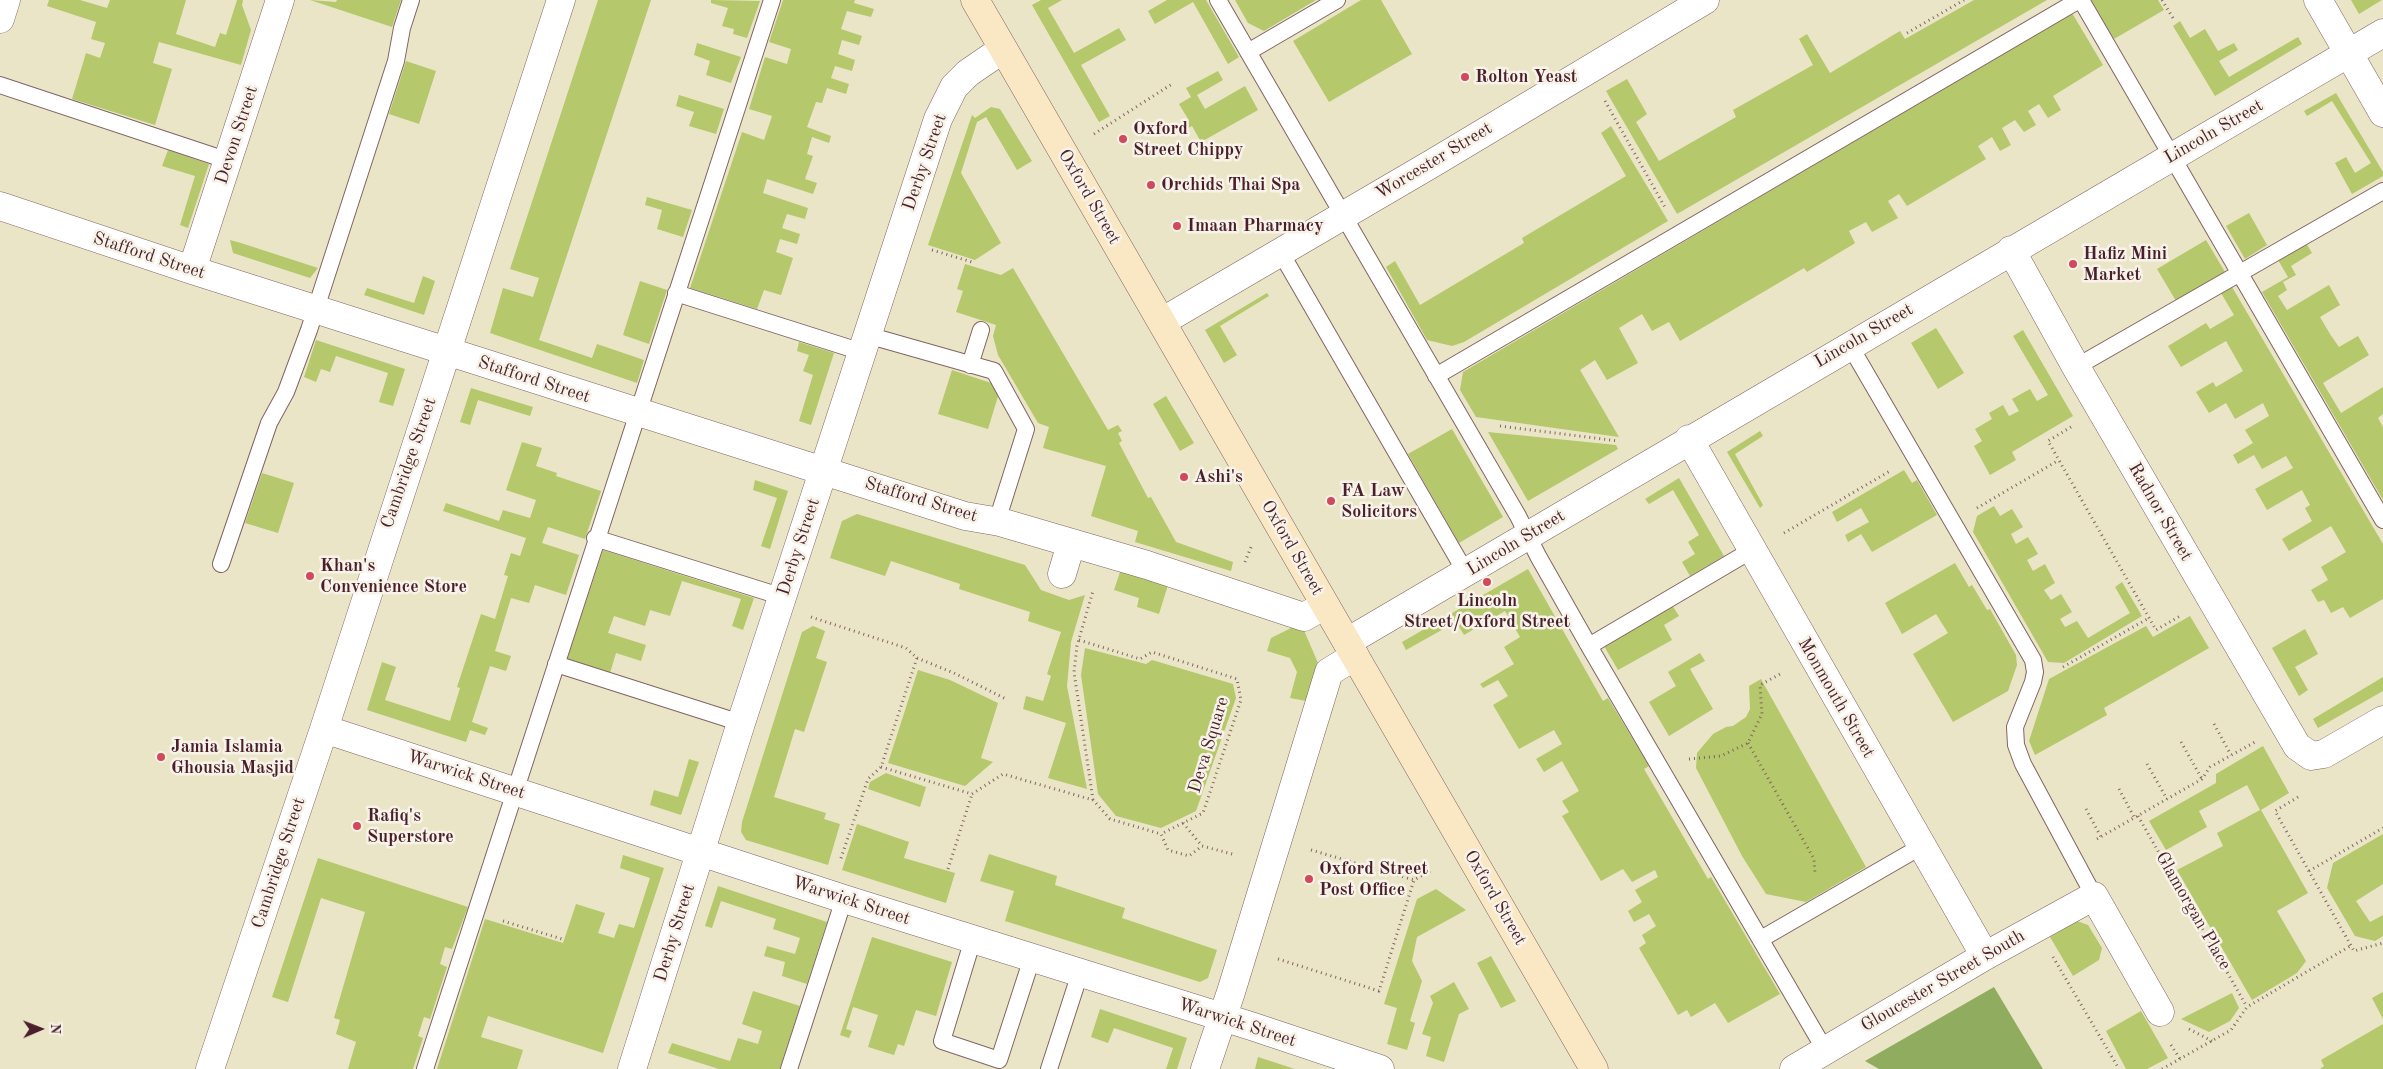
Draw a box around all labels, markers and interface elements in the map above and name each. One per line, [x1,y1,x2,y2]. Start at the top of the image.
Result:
place label: Rolton Yeast [1475,66,1577,88]
marker: Rolton Yeast [1459,71,1471,83]
street label: Devon Street [211,83,263,187]
street label: Lincoln Street [2161,95,2267,169]
street label: Derby Street [898,111,952,213]
place label: Oxford Street Chippy [1133,118,1243,160]
street label: Worcester Street [1372,118,1496,204]
marker: Oxford Street Chippy [1117,133,1129,145]
street label: Oxford Street [1053,146,1125,248]
place label: Orchids Thai Spa [1161,174,1300,196]
marker: Orchids Thai Spa [1145,179,1157,191]
place label: Imaan Pharmacy [1187,215,1324,237]
marker: Imaan Pharmacy [1171,220,1183,232]
street label: Stafford Street [90,228,208,284]
place label: Hafiz Mini Market [2083,243,2167,286]
marker: Hafiz Mini Market [2067,258,2079,270]
street label: Lincoln Street [1811,299,1917,373]
street label: Stafford Street [475,352,593,408]
street label: Cambridge Street [377,395,441,531]
street label: Radnor Street [2123,459,2197,565]
place label: Ashi's [1194,466,1243,488]
marker: Ashi's [1178,471,1190,483]
street label: Stafford Street [862,473,980,527]
place label: FA Law Solicitors [1341,480,1417,522]
marker: FA Law Solicitors [1325,495,1337,507]
street label: Derby Street [773,496,825,598]
street label: Oxford Street [1256,497,1328,599]
street label: Lincoln Street [1463,505,1569,581]
place label: Khan's Convenience Store [320,555,467,598]
marker: Khan's Convenience Store [304,570,316,582]
marker: Lincoln Street/Oxford Street [1481,576,1493,588]
place label: Lincoln Street/Oxford Street [1404,590,1570,632]
street label: Monmouth Street [1793,634,1879,762]
street label: Deva Square [1184,694,1234,796]
place label: Jamia Islamia Ghousia Masjid [171,736,294,779]
street label: Warwick Street [404,746,528,804]
marker: Jamia Islamia Ghousia Masjid [155,751,167,763]
street label: Cambridge Street [248,795,310,931]
place label: Rafiq's Superstore [367,805,454,848]
marker: Rafiq's Superstore [351,820,363,832]
street label: Oxford Street [1459,847,1531,949]
street label: Glamorgan Place [2150,848,2236,974]
place label: Oxford Street Post Office [1319,858,1428,901]
street label: Warwick Street [789,872,913,930]
marker: Oxford Street Post Office [1303,873,1315,885]
street label: Derby Street [650,881,700,985]
street label: Gloucester Street South [1857,925,2029,1037]
street label: Warwick Street [1175,994,1299,1052]
north arrow [15,1004,65,1054]
text: N [48,1023,62,1034]

